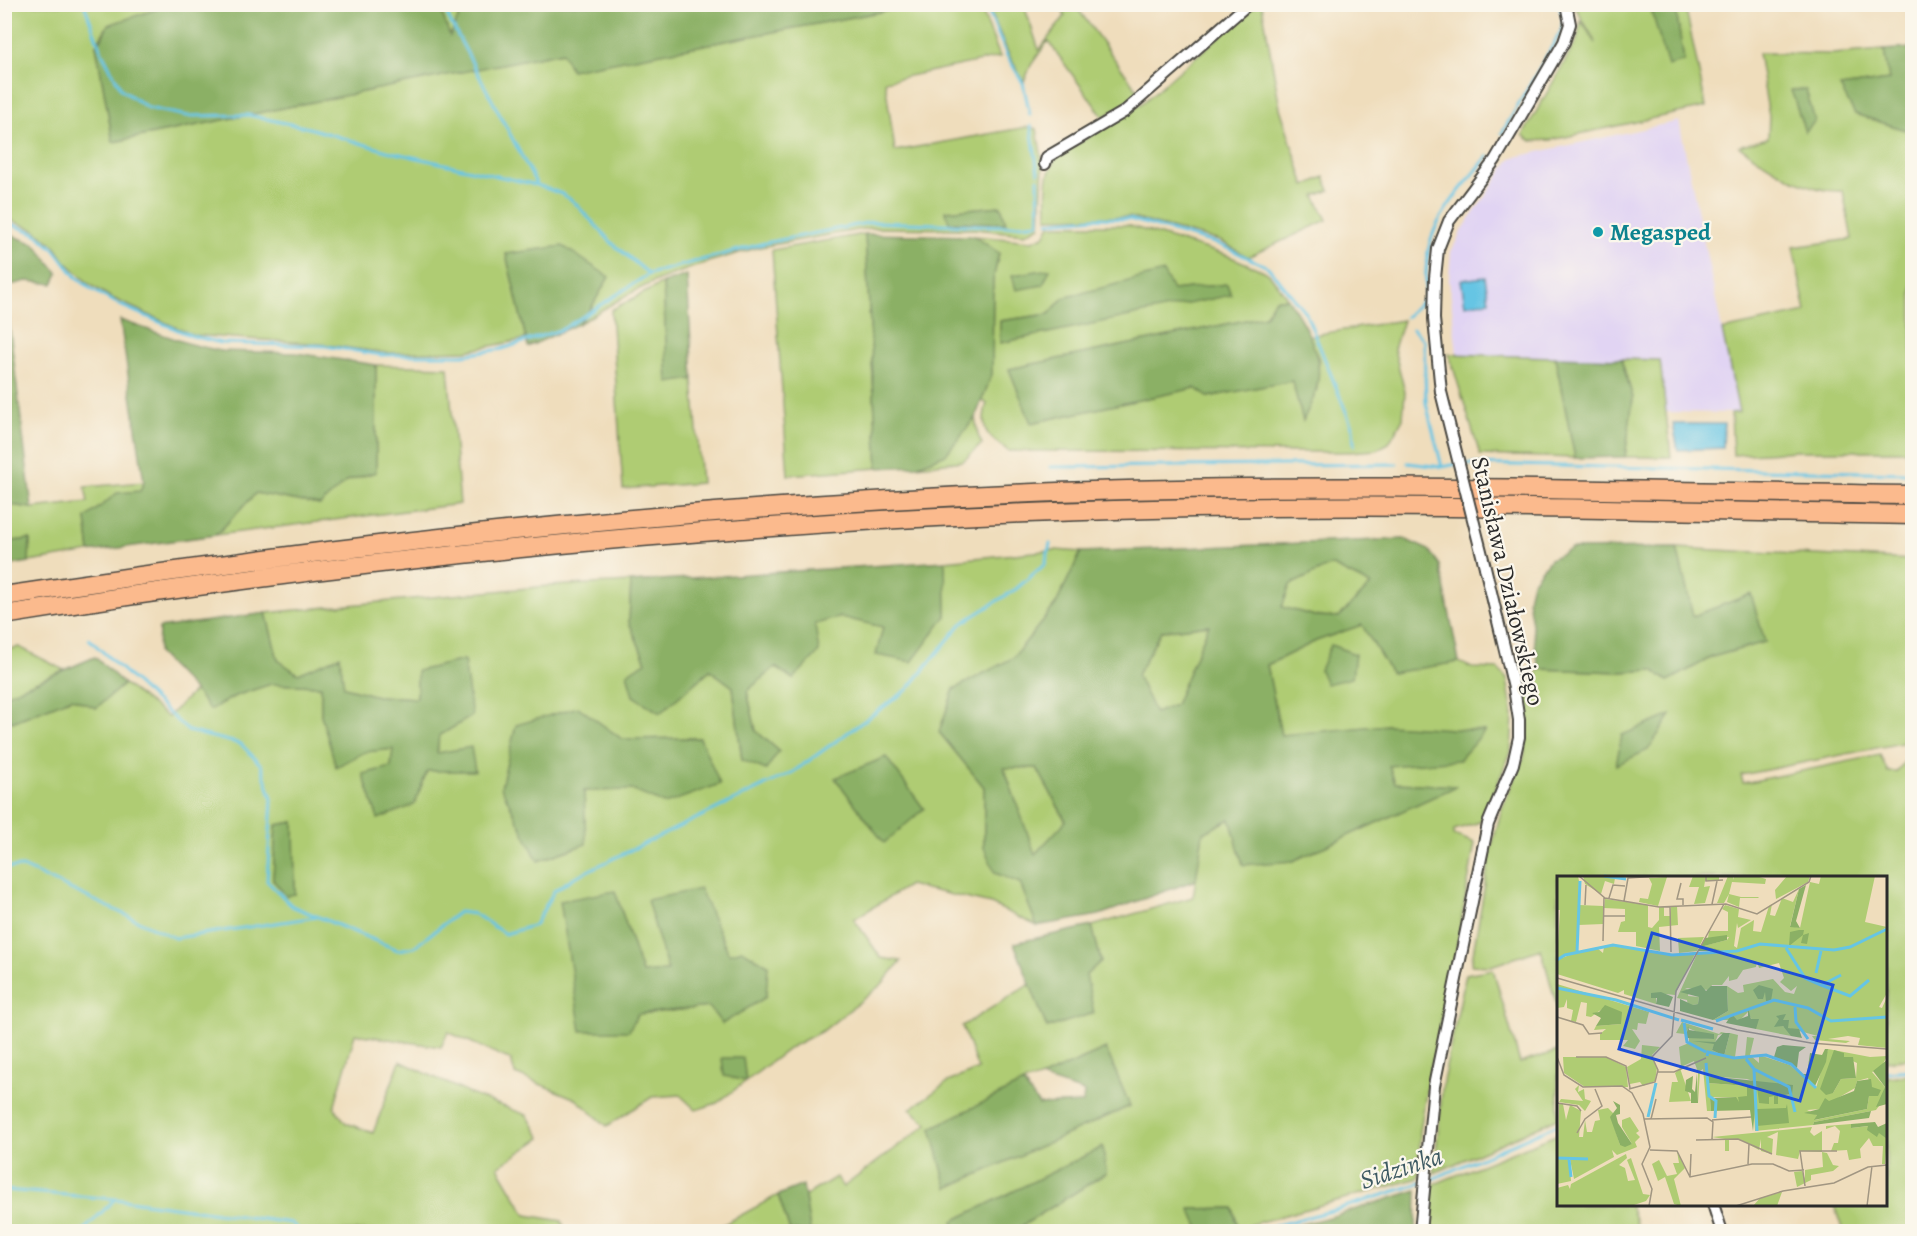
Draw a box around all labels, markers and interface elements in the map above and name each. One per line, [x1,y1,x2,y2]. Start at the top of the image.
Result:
place label: Megasped [1610,216,1711,248]
marker: Megasped [1591,225,1605,239]
street label: Stanisława Działowskiego [1464,453,1552,709]
inset map [1557,876,1887,1206]
water label: Sidzinka [1355,1138,1447,1198]

